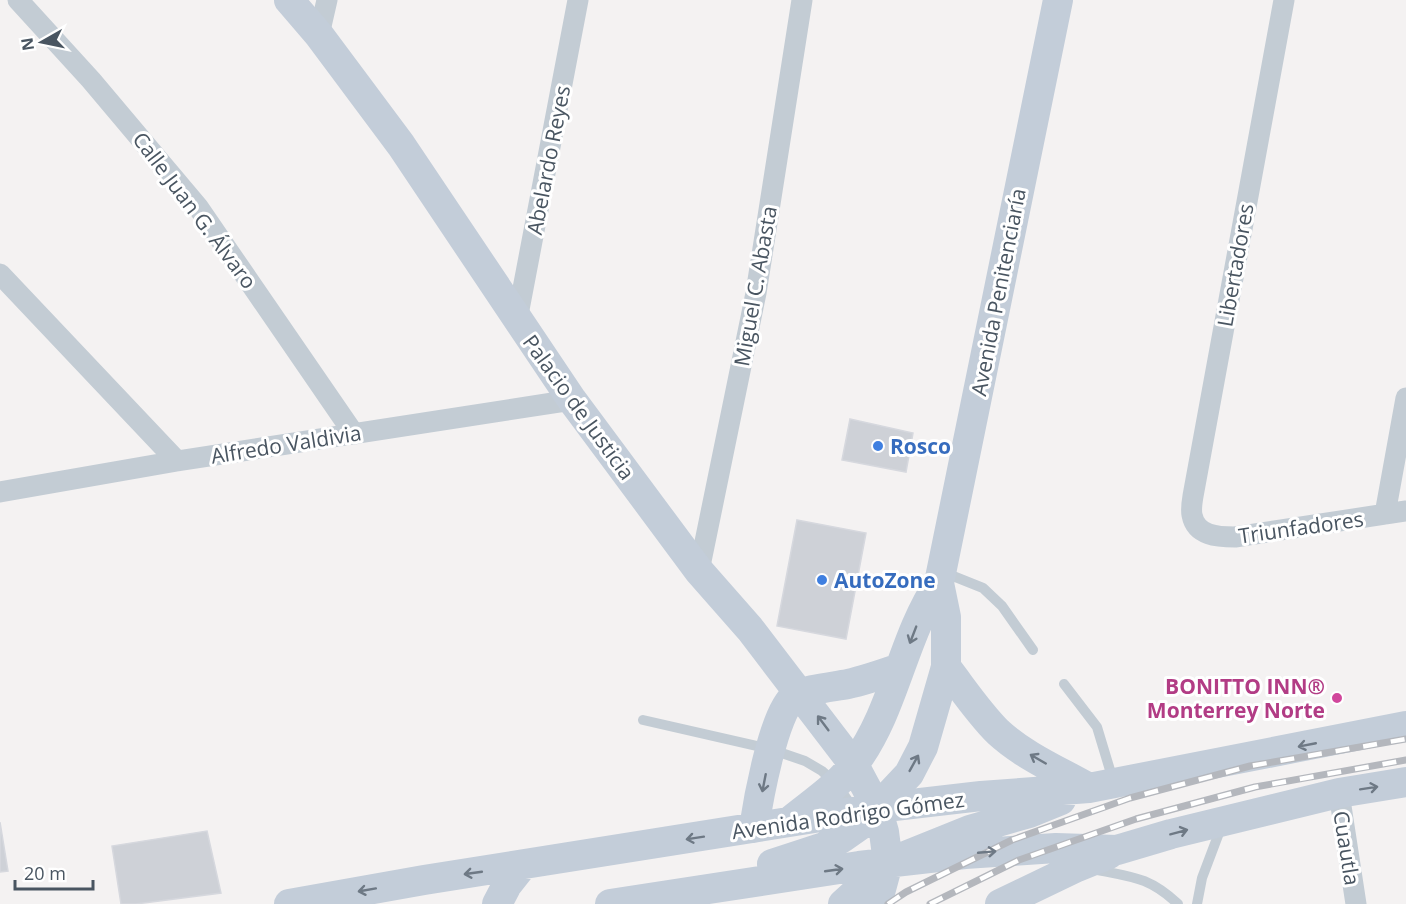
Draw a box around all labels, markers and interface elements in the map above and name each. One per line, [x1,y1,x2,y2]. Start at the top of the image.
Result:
north arrow [12,12,72,72]
text: N [15,36,39,52]
street label: Abelardo Reyes [520,83,576,237]
street label: Calle Juan G. Álvaro [127,126,263,294]
street label: Avenida Penitenciaría [964,186,1032,398]
street label: Libertadores [1210,201,1260,329]
street label: Miguel C. Abasta [727,204,783,368]
street label: Palacio de Justicia [517,329,641,485]
street label: Alfredo Valdivia [209,418,363,470]
place label: Rosco [890,432,951,460]
marker: Rosco [871,439,885,453]
street label: Triunfadores [1237,504,1365,550]
place label: AutoZone [834,566,936,594]
marker: AutoZone [815,573,829,587]
one-way arrow [907,625,918,644]
place label: BONITTO INN® Monterrey Norte [1147,672,1325,724]
marker: BONITTO INN® Monterrey Norte [1330,691,1344,705]
one-way arrow [817,716,829,732]
one-way arrow [1298,740,1318,751]
one-way arrow [1030,753,1047,765]
one-way arrow [909,755,920,773]
one-way arrow [758,773,769,792]
one-way arrow [1359,782,1379,793]
street label: Avenida Rodrigo Gómez [730,785,966,845]
street label: Cuautla [1327,809,1367,887]
one-way arrow [1170,825,1189,837]
one-way arrow [685,832,705,843]
one-way arrow [977,846,997,857]
scale bar [15,853,93,891]
text: 20 m [24,861,66,885]
one-way arrow [823,864,843,875]
one-way arrow [464,867,484,878]
one-way arrow [358,885,377,896]

